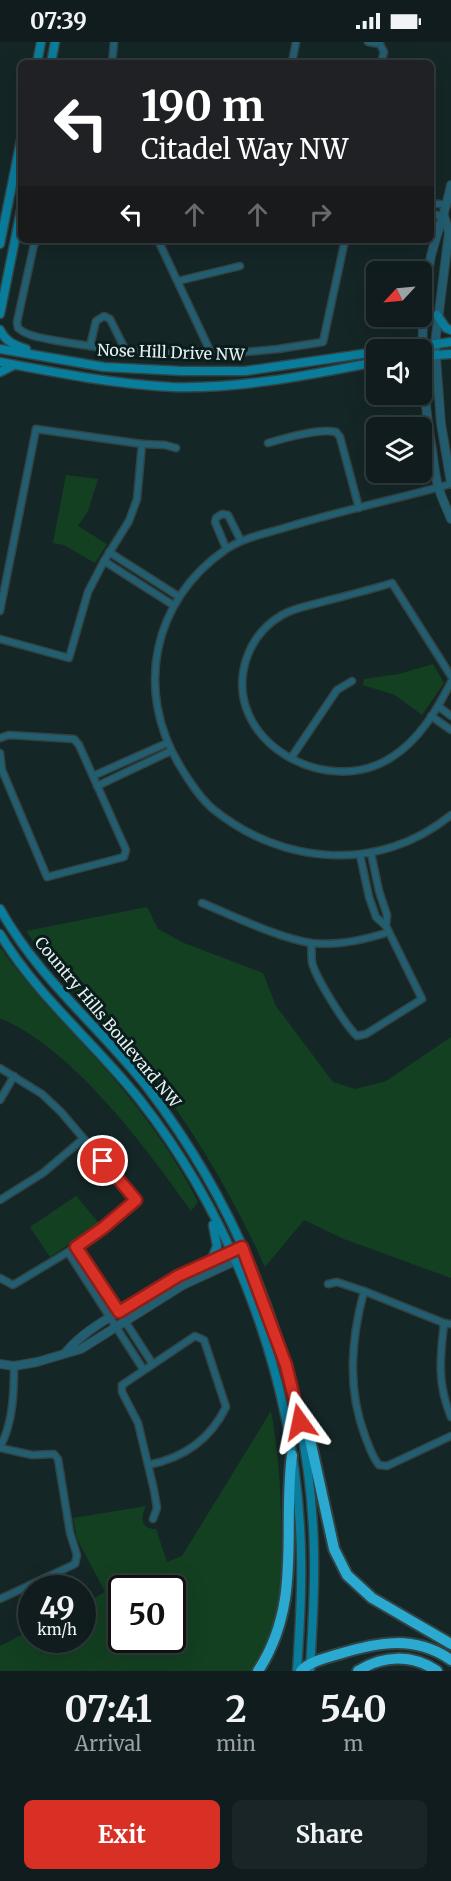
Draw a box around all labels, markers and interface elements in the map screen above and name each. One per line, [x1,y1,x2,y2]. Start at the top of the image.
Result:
text: 07:39 [30,7,87,35]
text: 190 m [141,80,264,132]
icon: left [42,84,120,162]
text: Citadel Way NW [141,132,348,166]
icon: left [115,198,148,231]
icon: ahead [178,198,211,231]
icon: ahead [241,198,274,231]
icon: right [304,198,337,231]
north arrow [366,261,432,327]
map controls [366,261,432,483]
street label: Nose Hill Drive NW [97,339,246,365]
button: sound [366,339,432,405]
button: layers [366,417,432,483]
street label: Country Hills Boulevard NW [31,933,186,1112]
pin [77,1135,128,1186]
icon: arrive [86,1144,119,1177]
position arrow [268,1390,332,1454]
speed limit sign: 50 [108,1575,186,1653]
text: 49 [39,1588,75,1626]
text: km/h [37,1620,77,1639]
text: 07:41 [64,1687,152,1732]
text: 2 [225,1687,247,1732]
text: 540 [320,1687,387,1732]
text: Arrival [75,1731,142,1756]
text: min [216,1731,256,1756]
text: m [343,1731,363,1756]
button: Exit [24,1800,220,1869]
button: Share [232,1800,427,1869]

